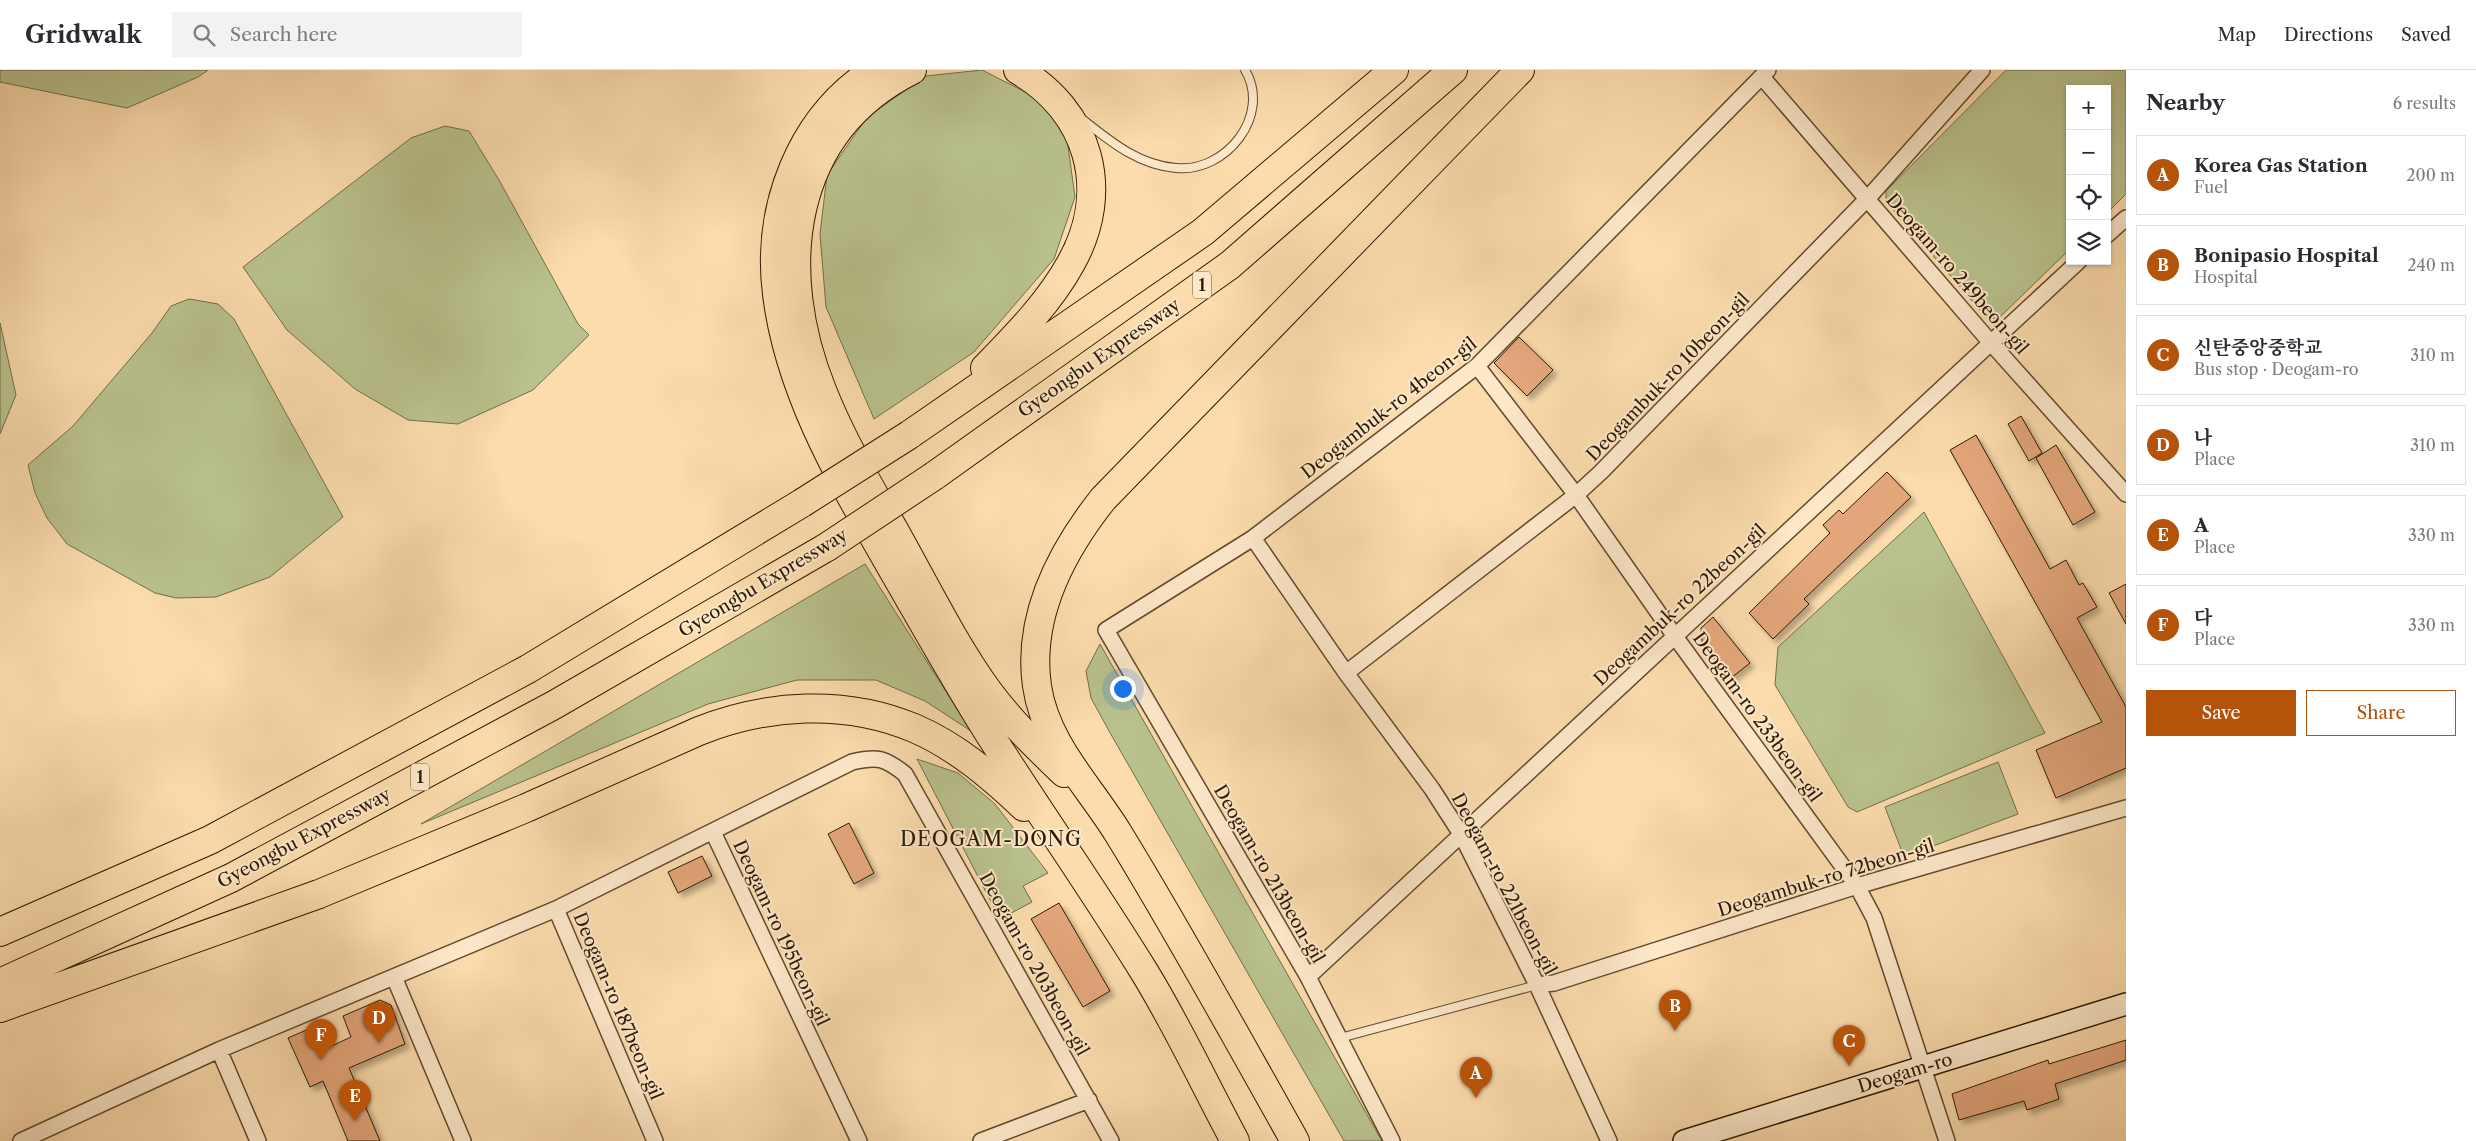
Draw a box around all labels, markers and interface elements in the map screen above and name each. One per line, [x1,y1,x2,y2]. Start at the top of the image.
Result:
search box [172,12,522,57]
text: Gridwalk [25,20,142,49]
icon: search [190,21,218,49]
text: Search here [230,23,338,46]
text: Map [2217,24,2256,46]
text: Directions [2284,24,2373,46]
text: Saved [2401,24,2451,46]
map controls [2066,85,2111,265]
button: + [2066,85,2111,130]
text: Nearby [2146,90,2225,115]
text: 6 results [2393,93,2456,113]
button: − [2066,130,2111,175]
text: Korea Gas Station [2194,154,2368,177]
text: A [2157,165,2169,185]
text: 200 m [2406,165,2455,185]
button: locate [2066,175,2111,220]
text: Fuel [2194,177,2228,197]
street label: Deogam-ro 249beon-gil [1881,189,2033,359]
button: layers [2066,220,2111,265]
text: Bonipasio Hospital [2194,244,2379,267]
text: B [2157,255,2169,275]
text: 240 m [2407,255,2455,275]
text: Hospital [2194,267,2258,287]
road number: 1 [1193,272,1211,298]
street label: Deogambuk-ro 10beon-gil [1582,288,1754,466]
street label: Gyeongbu Expressway [1014,293,1185,422]
street label: Deogambuk-ro 4beon-gil [1297,333,1481,483]
text: 신탄중앙중학교 [2194,336,2322,359]
text: C [2157,345,2169,365]
text: 310 m [2410,345,2455,365]
text: Bus stop · Deogam-ro [2194,359,2359,379]
text: 나 [2194,426,2212,449]
text: D [2156,435,2170,455]
text: 310 m [2410,435,2455,455]
text: Place [2194,449,2235,469]
text: A [2194,514,2209,537]
street label: Deogambuk-ro 22beon-gil [1590,520,1770,690]
street label: Gyeongbu Expressway [675,523,852,642]
text: E [2157,525,2169,545]
text: 330 m [2408,525,2455,545]
text: Place [2194,537,2235,557]
text: 다 [2194,606,2212,629]
text: F [2158,615,2168,635]
text: 330 m [2408,615,2455,635]
street label: Deogam-ro 233beon-gil [1688,628,1826,806]
text: Place [2194,629,2235,649]
your location [1110,676,1136,702]
button: Save [2146,690,2296,736]
button: Share [2306,690,2456,736]
road number: 1 [411,764,429,790]
street label: Deogam-ro 213beon-gil [1209,781,1329,967]
street label: Gyeongbu Expressway [214,783,395,893]
street label: Deogam-ro 221beon-gil [1447,789,1561,979]
district label: DEOGAM-DONG [900,827,1082,851]
street label: Deogambuk-ro 72beon-gil [1715,835,1937,921]
street label: Deogam-ro 195beon-gil [728,837,834,1029]
street label: Deogam-ro 203beon-gil [974,868,1094,1060]
street label: Deogam-ro 187beon-gil [568,909,668,1103]
pin: B [1659,990,1691,1031]
pin: D [363,1002,395,1043]
pin: F [305,1019,337,1060]
pin: C [1833,1025,1865,1066]
street label: Deogam-ro [1855,1048,1955,1098]
pin: A [1460,1057,1492,1098]
pin: E [339,1080,371,1121]

